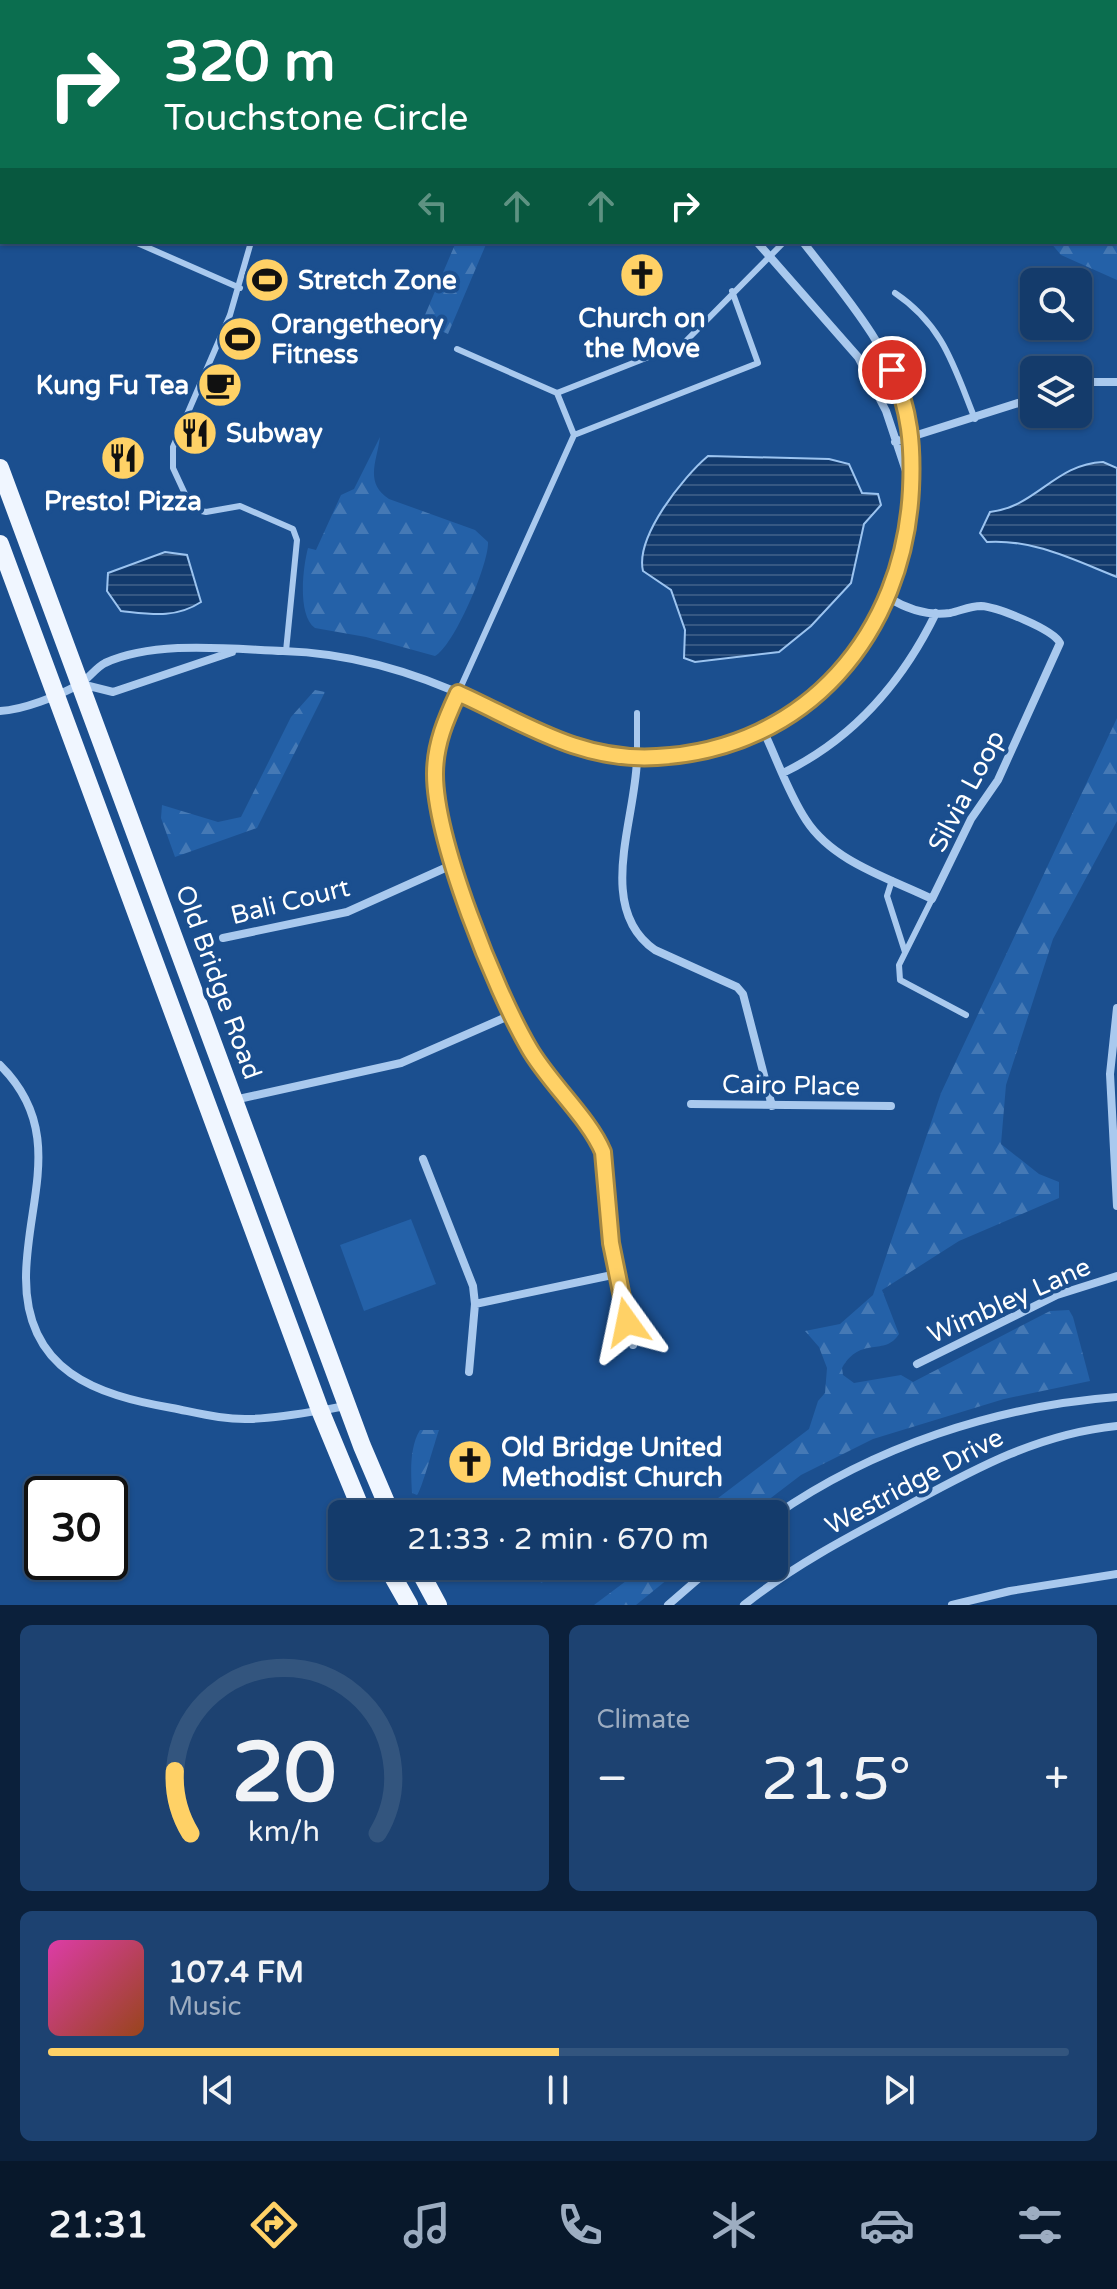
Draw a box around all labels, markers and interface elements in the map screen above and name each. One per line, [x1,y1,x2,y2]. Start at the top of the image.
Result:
text: 320 m [164,29,335,96]
icon: right [32,32,136,136]
text: Touchstone Circle [164,97,469,140]
icon: left [411,184,455,228]
icon: ahead [495,184,539,228]
icon: ahead [579,184,623,228]
icon: right [663,184,707,228]
church icon: Church on the Move [618,251,666,299]
sports icon: Stretch Zone [243,256,291,304]
place label: Stretch Zone [298,265,457,296]
map controls [1020,268,1092,428]
button: search [1020,268,1092,340]
place label: Church on the Move [578,303,706,364]
place label: Orangetheory Fitness [271,309,444,370]
sports icon: Orangetheory Fitness [216,315,264,363]
pin [858,336,926,404]
icon: arrive [870,348,914,392]
button: layers [1020,356,1092,428]
cafe icon: Kung Fu Tea [196,361,244,409]
place label: Kung Fu Tea [36,370,189,401]
restaurant icon: Subway [171,409,219,457]
place label: Subway [226,418,323,449]
restaurant icon: Presto! Pizza [99,434,147,482]
place label: Presto! Pizza [44,486,202,517]
street label: Silvia Loop [921,725,1011,857]
street label: Bali Court [227,872,353,931]
street label: Old Bridge Road [169,881,268,1084]
street label: Cairo Place [722,1069,860,1102]
street label: Wimbley Lane [923,1251,1095,1350]
position arrow [585,1280,669,1364]
street label: Westridge Drive [820,1422,1008,1541]
place label: Old Bridge United Methodist Church [501,1432,723,1493]
church icon: Old Bridge United Methodist Church [446,1438,494,1486]
speed limit sign: 30 [24,1476,128,1580]
text: 21:33 · 2 min · 670 m [407,1521,709,1558]
text: Climate [597,1704,690,1735]
text: 20 [232,1724,336,1824]
text: 21.5° [761,1744,911,1816]
text: − [597,1753,628,1806]
text: + [1044,1753,1069,1806]
text: km/h [248,1815,320,1849]
text: 107.4 FM [168,1954,304,1991]
text: Music [168,1991,241,2022]
icon: previous [196,2068,240,2112]
icon: pause [536,2068,580,2112]
icon: next [877,2068,921,2112]
icon: directions [246,2197,302,2253]
icon: music [399,2197,455,2253]
icon: phone [552,2197,608,2253]
icon: climate [706,2197,762,2253]
icon: car [859,2197,915,2253]
icon: filters [1012,2197,1068,2253]
text: 21:31 [49,2204,148,2247]

